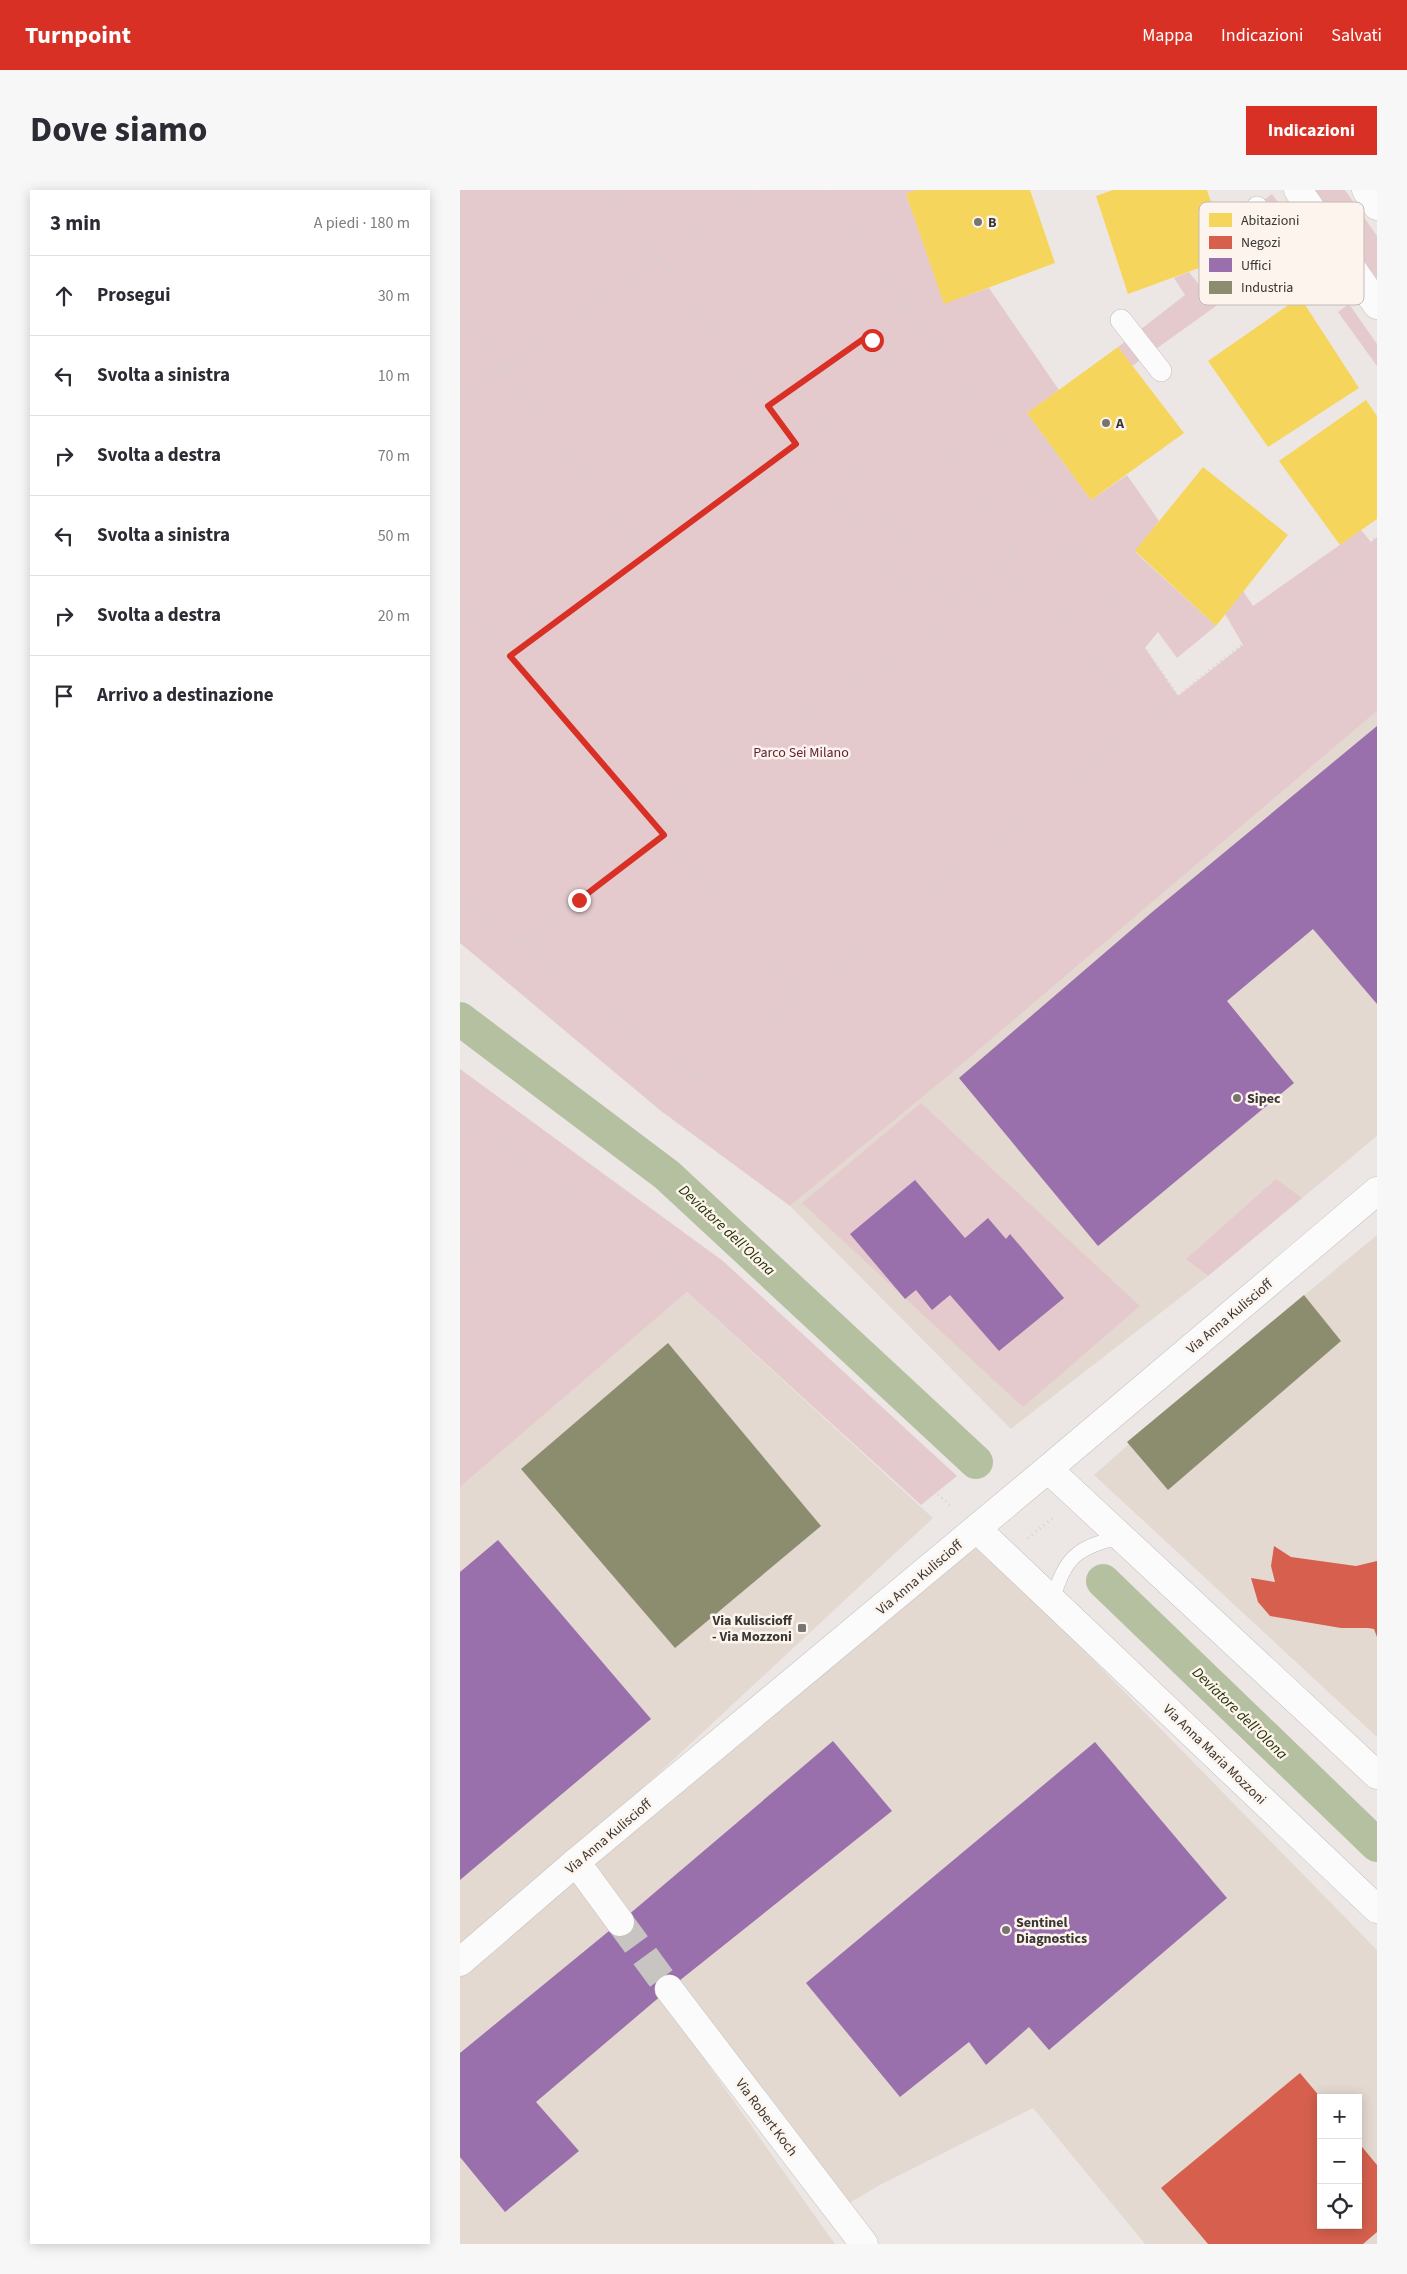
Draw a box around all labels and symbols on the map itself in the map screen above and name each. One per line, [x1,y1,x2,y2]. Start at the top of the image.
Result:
legend [1199,202,1364,305]
text: Abitazioni [1241,211,1299,231]
place label: B [988,213,997,233]
marker: B [972,216,984,228]
text: Negozi [1241,233,1281,253]
text: Uffici [1241,256,1271,276]
text: Industria [1241,278,1293,298]
route start [861,329,884,352]
place label: A [1115,414,1125,434]
marker: A [1100,417,1112,429]
park label: Parco Sei Milano [753,743,849,763]
route end [568,889,591,912]
place label: Sipec [1247,1089,1281,1109]
marker: Sipec [1231,1092,1243,1104]
water label: Deviatore dell'Olona [674,1180,780,1281]
street label: Via Anna Kuliscioff [1182,1274,1278,1359]
street label: Via Anna Kuliscioff [872,1535,968,1620]
place label: Via Kuliscioff - Via Mozzoni [711,1611,793,1647]
marker: Via Kuliscioff - Via Mozzoni [796,1622,808,1634]
water label: Deviatore dell'Olona [1187,1662,1292,1764]
street label: Via Anna Maria Mozzoni [1158,1700,1270,1809]
street label: Via Anna Kuliscioff [561,1794,657,1879]
place label: Sentinel Diagnostics [1016,1913,1087,1949]
marker: Sentinel Diagnostics [1000,1924,1012,1936]
street label: Via Robert Koch [730,2075,802,2161]

